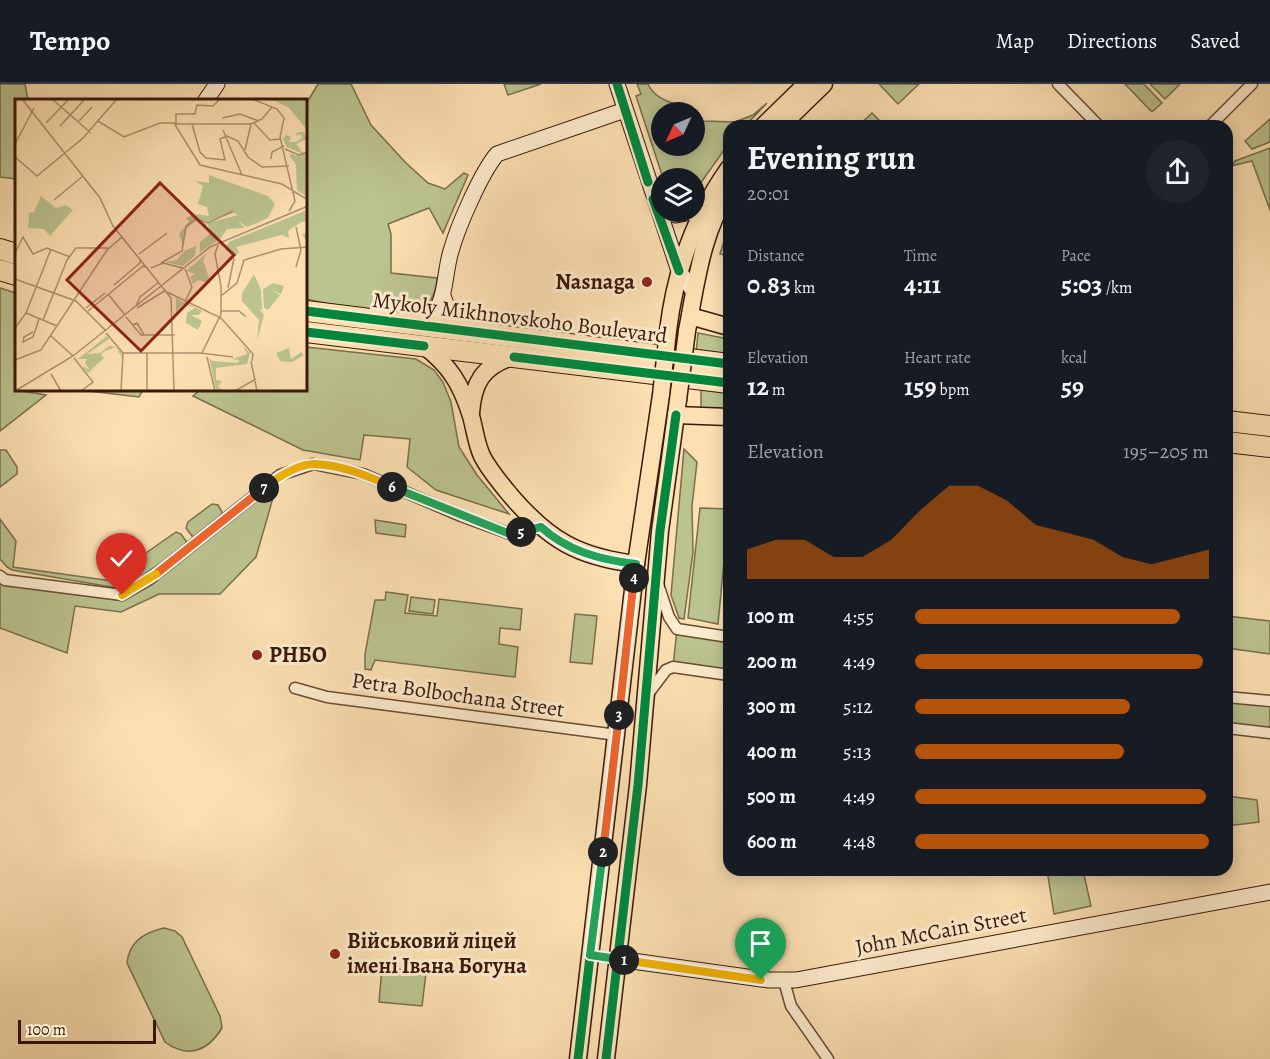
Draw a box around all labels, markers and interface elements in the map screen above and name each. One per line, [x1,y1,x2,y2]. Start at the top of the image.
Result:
text: Tempo [30,22,110,60]
text: Map [996,27,1034,55]
text: Directions [1067,27,1157,55]
text: Saved [1190,27,1240,55]
inset map [15,99,308,392]
north arrow [651,102,705,156]
map controls [651,102,705,222]
text: Evening run [747,135,916,180]
button: share [1146,140,1209,203]
button: layers [651,168,705,222]
text: 20:01 [747,180,789,207]
text: Distance [747,245,804,267]
text: Time [904,245,937,267]
text: Pace [1061,245,1091,267]
place label: Nasnaga [555,267,635,297]
text: 0.83 [747,267,791,302]
text: 4:11 [904,267,941,302]
text: 5:03 [1061,267,1103,302]
marker: Nasnaga [640,275,654,289]
text: km [791,277,815,299]
text: /km [1103,277,1132,299]
street label: Mykoly Mikhnovskoho Boulevard [371,285,669,351]
text: Elevation [747,347,808,369]
text: Heart rate [904,347,971,369]
text: kcal [1061,347,1087,369]
text: 12 [747,369,769,404]
text: 159 [904,369,936,404]
text: 59 [1061,369,1084,404]
text: m [769,379,785,401]
text: bpm [936,379,970,401]
text: Elevation [747,438,824,465]
text: 195–205 m [1123,438,1209,465]
pin: 6 [377,472,407,502]
pin: 7 [249,473,279,503]
text: 6 [388,476,396,498]
text: 7 [261,477,267,499]
pin: 5 [506,517,536,547]
text: 5 [518,521,524,543]
pin [96,533,147,595]
icon: check [105,542,138,575]
pin: 4 [619,563,649,593]
text: 4 [630,567,638,589]
text: 100 m [747,603,795,630]
text: 4:55 [843,603,874,630]
place label: РНБО [269,640,327,670]
marker: РНБО [250,648,264,662]
text: 200 m [747,648,797,675]
text: 4:49 [843,648,875,675]
street label: Petra Bolbochana Street [350,665,566,725]
text: 300 m [747,693,796,720]
text: 5:12 [843,693,873,720]
pin: 3 [604,700,634,730]
text: 3 [616,704,622,726]
text: 400 m [747,738,797,765]
text: 5:13 [843,738,872,765]
text: 500 m [747,783,796,810]
text: 4:49 [843,783,875,810]
text: 600 m [747,828,797,855]
text: 4:48 [843,828,876,855]
pin: 2 [588,837,618,867]
text: 2 [599,841,607,863]
street label: John McCain Street [853,900,1029,962]
pin [735,918,786,980]
place label: Військовий ліцей імені Івана Богуна [347,926,527,981]
icon: arrive [744,927,777,960]
pin: 1 [609,945,639,975]
marker: Військовий ліцей імені Івана Богуна [328,947,342,961]
text: 1 [621,949,627,971]
scale bar [18,1017,156,1044]
text: 100 m [27,1019,66,1041]

